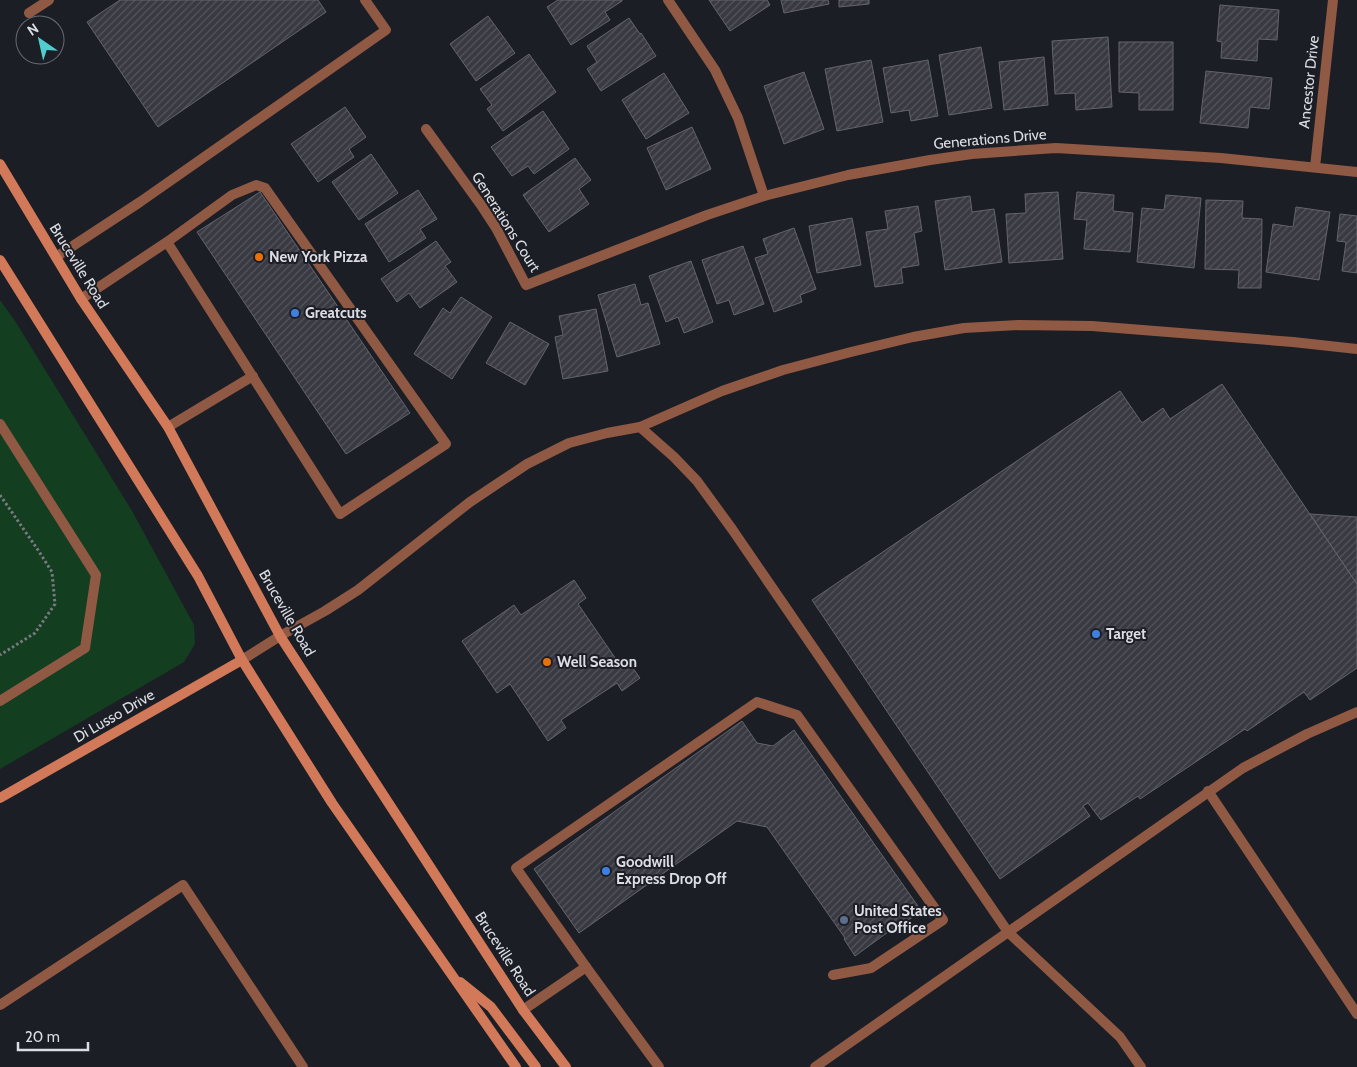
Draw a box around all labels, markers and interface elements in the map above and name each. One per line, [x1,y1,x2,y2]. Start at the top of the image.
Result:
north arrow [15,15,65,65]
text: N [24,19,42,39]
street label: Ancestor Drive [1295,34,1323,129]
street label: Generations Drive [933,125,1048,153]
street label: Generations Court [468,169,544,275]
street label: Bruceville Road [46,220,112,312]
place label: New York Pizza [269,248,368,266]
marker: New York Pizza [253,251,265,263]
place label: Greatcuts [305,304,367,322]
marker: Greatcuts [289,307,301,319]
street label: Bruceville Road [255,567,319,659]
place label: Target [1106,625,1146,643]
marker: Target [1090,628,1102,640]
place label: Well Season [557,653,637,671]
marker: Well Season [541,656,553,668]
street label: Di Lusso Drive [70,685,158,746]
place label: Goodwill Express Drop Off [616,853,727,888]
marker: Goodwill Express Drop Off [600,865,612,877]
place label: United States Post Office [854,902,942,937]
street label: Bruceville Road [471,908,539,1000]
marker: United States Post Office [838,914,850,926]
scale bar [18,1020,88,1052]
text: 20 m [25,1028,60,1046]

